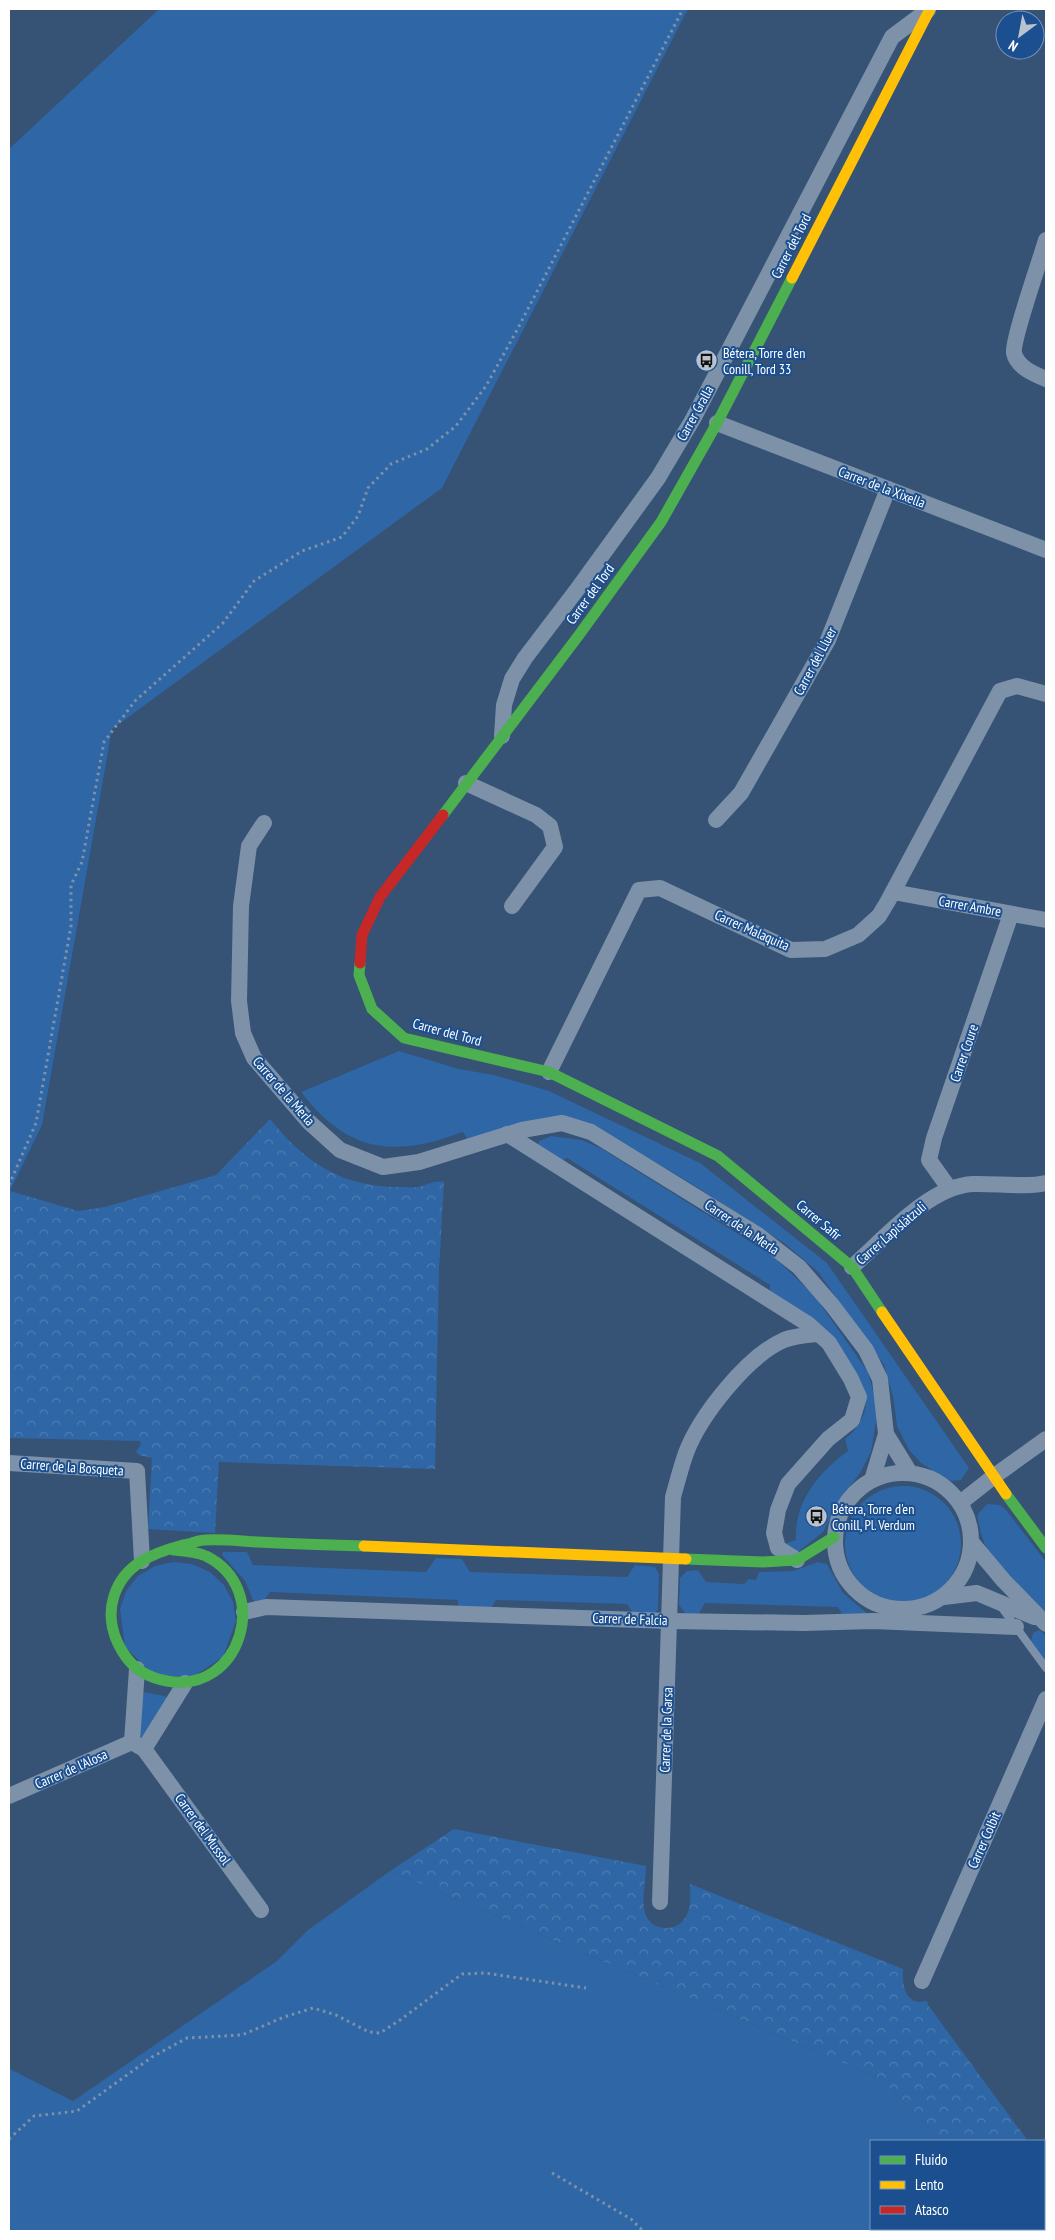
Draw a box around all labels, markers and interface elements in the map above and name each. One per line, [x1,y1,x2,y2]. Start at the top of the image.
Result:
north arrow [995,10,1045,60]
text: N [1005,36,1021,56]
street label: Carrer del Tord [767,210,815,282]
place label: Bétera, Torre d'en Conill, Tord 33 [723,344,805,378]
bus stop icon: Bétera, Torre d'en Conill, Tord 33 [695,349,719,373]
street label: Carrer Gralla [672,382,718,444]
street label: Carrer de la Xixella [836,462,928,512]
street label: Carrer del Tord [562,560,618,628]
street label: Carrer del Lluer [789,624,841,698]
street label: Carrer Ambre [937,892,1003,920]
street label: Carrer Malaquita [712,905,792,955]
street label: Carrer del Tord [411,1014,483,1050]
street label: Carrer Coure [946,1022,982,1084]
street label: Carrer de la Merla [249,1053,319,1129]
street label: Carrer de la Merla [701,1195,783,1259]
street label: Carrer Safir [793,1196,845,1244]
street label: Carrer Lapislàtzuli [852,1198,930,1268]
street label: Carrer de la Bosqueta [20,1454,124,1480]
place label: Bétera, Torre d'en Conill, Pl. Verdum [832,1500,915,1534]
bus stop icon: Bétera, Torre d'en Conill, Pl. Verdum [804,1505,828,1529]
street label: Carrer de Falcia [592,1609,668,1629]
street label: Carrer de la Garsa [656,1687,676,1773]
street label: Carrer de l'Alosa [32,1745,110,1793]
street label: Carrer del Mussol [171,1790,235,1869]
street label: Carrer Colbit [963,1809,1005,1871]
legend [870,2140,1045,2230]
text: Fluido [915,2150,947,2169]
text: Lento [915,2175,944,2194]
text: Atasco [915,2200,949,2219]

